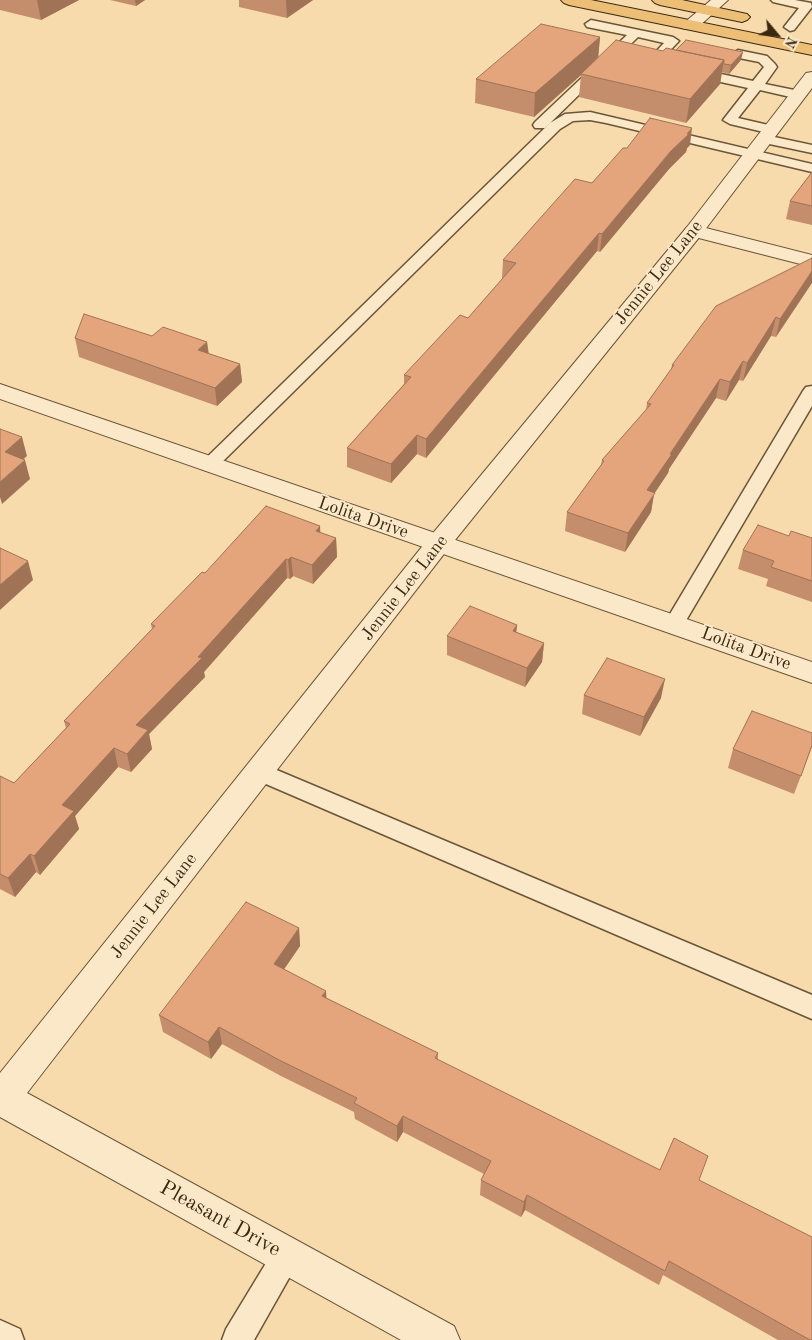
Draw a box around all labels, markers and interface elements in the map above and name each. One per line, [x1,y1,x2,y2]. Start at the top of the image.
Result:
north arrow [752,10,802,60]
text: N [782,34,799,50]
street label: Jennie Lee Lane [610,216,708,330]
street label: Lolita Drive [315,492,411,544]
street label: Jennie Lee Lane [357,531,453,645]
street label: Lolita Drive [698,623,794,675]
street label: Jennie Lee Lane [106,849,202,963]
street label: Pleasant Drive [155,1175,285,1263]

